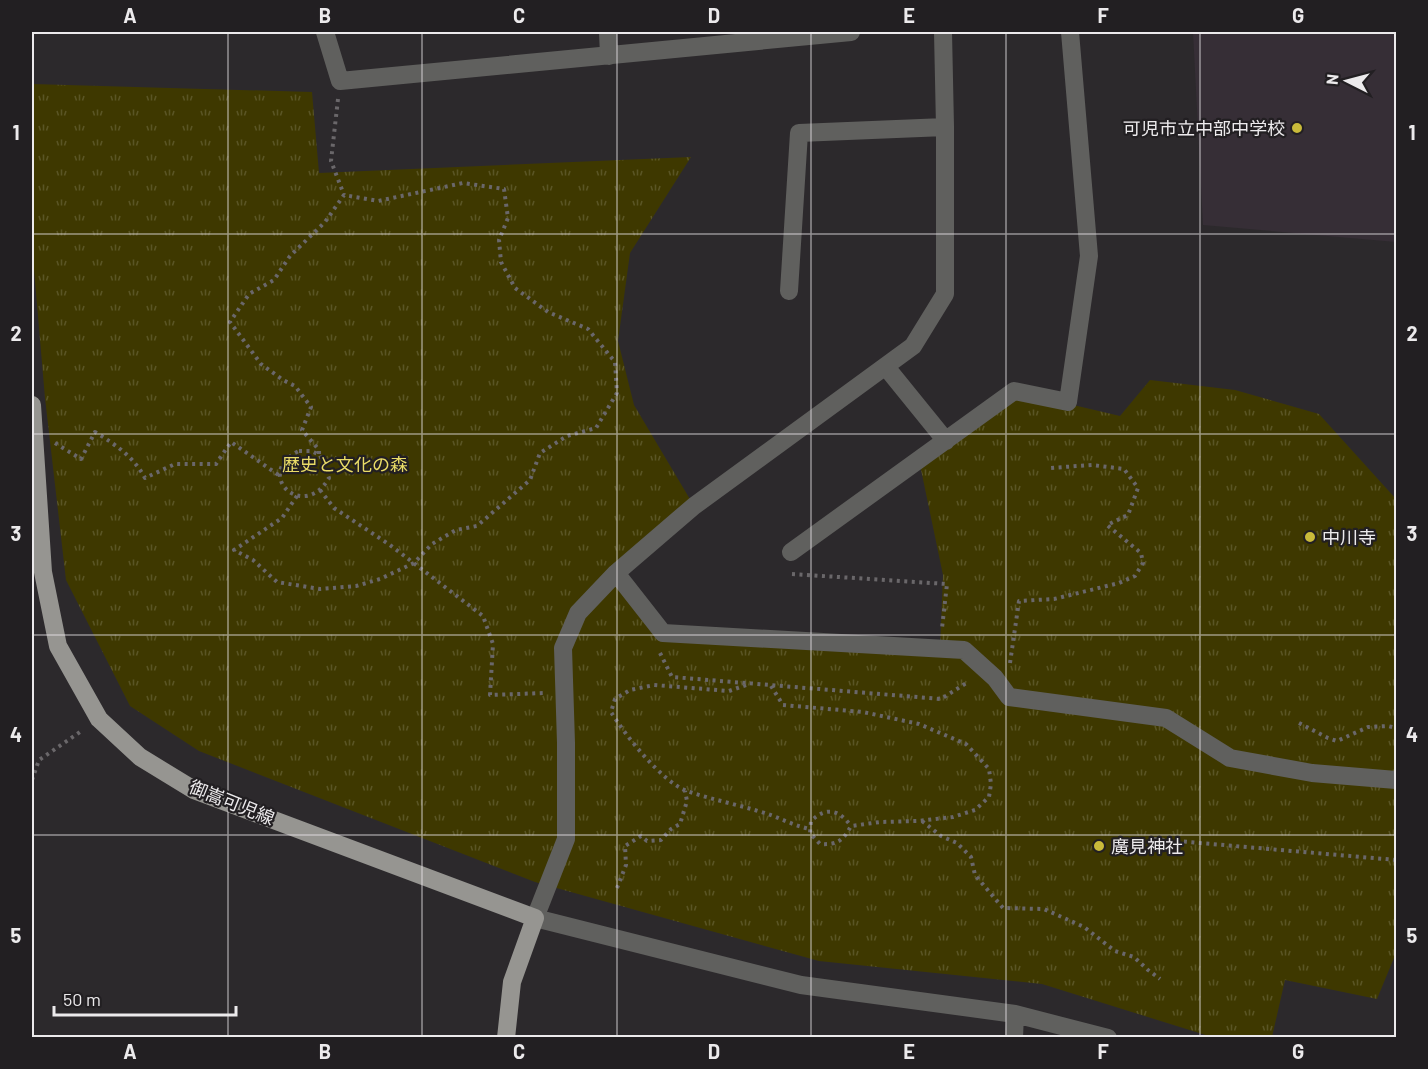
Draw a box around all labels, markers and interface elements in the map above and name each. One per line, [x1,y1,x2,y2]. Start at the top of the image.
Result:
text: A [123,3,137,27]
text: B [319,3,331,27]
text: C [513,3,525,27]
text: D [708,3,720,27]
text: E [903,3,915,27]
text: F [1097,3,1109,27]
text: G [1292,3,1304,27]
north arrow [1317,51,1377,111]
text: N [1322,73,1342,86]
place label: 可児市立中部中学校 [1123,117,1285,139]
text: 1 [12,120,20,144]
text: 1 [1408,120,1416,144]
marker: 可児市立中部中学校 [1290,121,1304,135]
text: 2 [10,321,22,345]
text: 2 [1406,321,1418,345]
park label: 歴史と文化の森 [282,453,408,475]
text: 3 [11,521,21,545]
text: 3 [1407,521,1417,545]
place label: 中川寺 [1322,526,1376,548]
marker: 中川寺 [1303,530,1317,544]
text: 4 [10,722,22,746]
text: 4 [1406,722,1418,746]
street label: 御嵩可児線 [186,775,278,829]
place label: 廣見神社 [1111,835,1183,857]
marker: 廣見神社 [1092,839,1106,853]
text: 5 [11,923,22,947]
text: 5 [1407,923,1418,947]
scale bar [54,979,236,1017]
text: 50 m [63,988,101,1010]
text: A [123,1039,137,1063]
text: B [319,1039,331,1063]
text: C [513,1039,525,1063]
text: D [708,1039,720,1063]
text: E [903,1039,915,1063]
text: F [1097,1039,1109,1063]
text: G [1292,1039,1304,1063]

